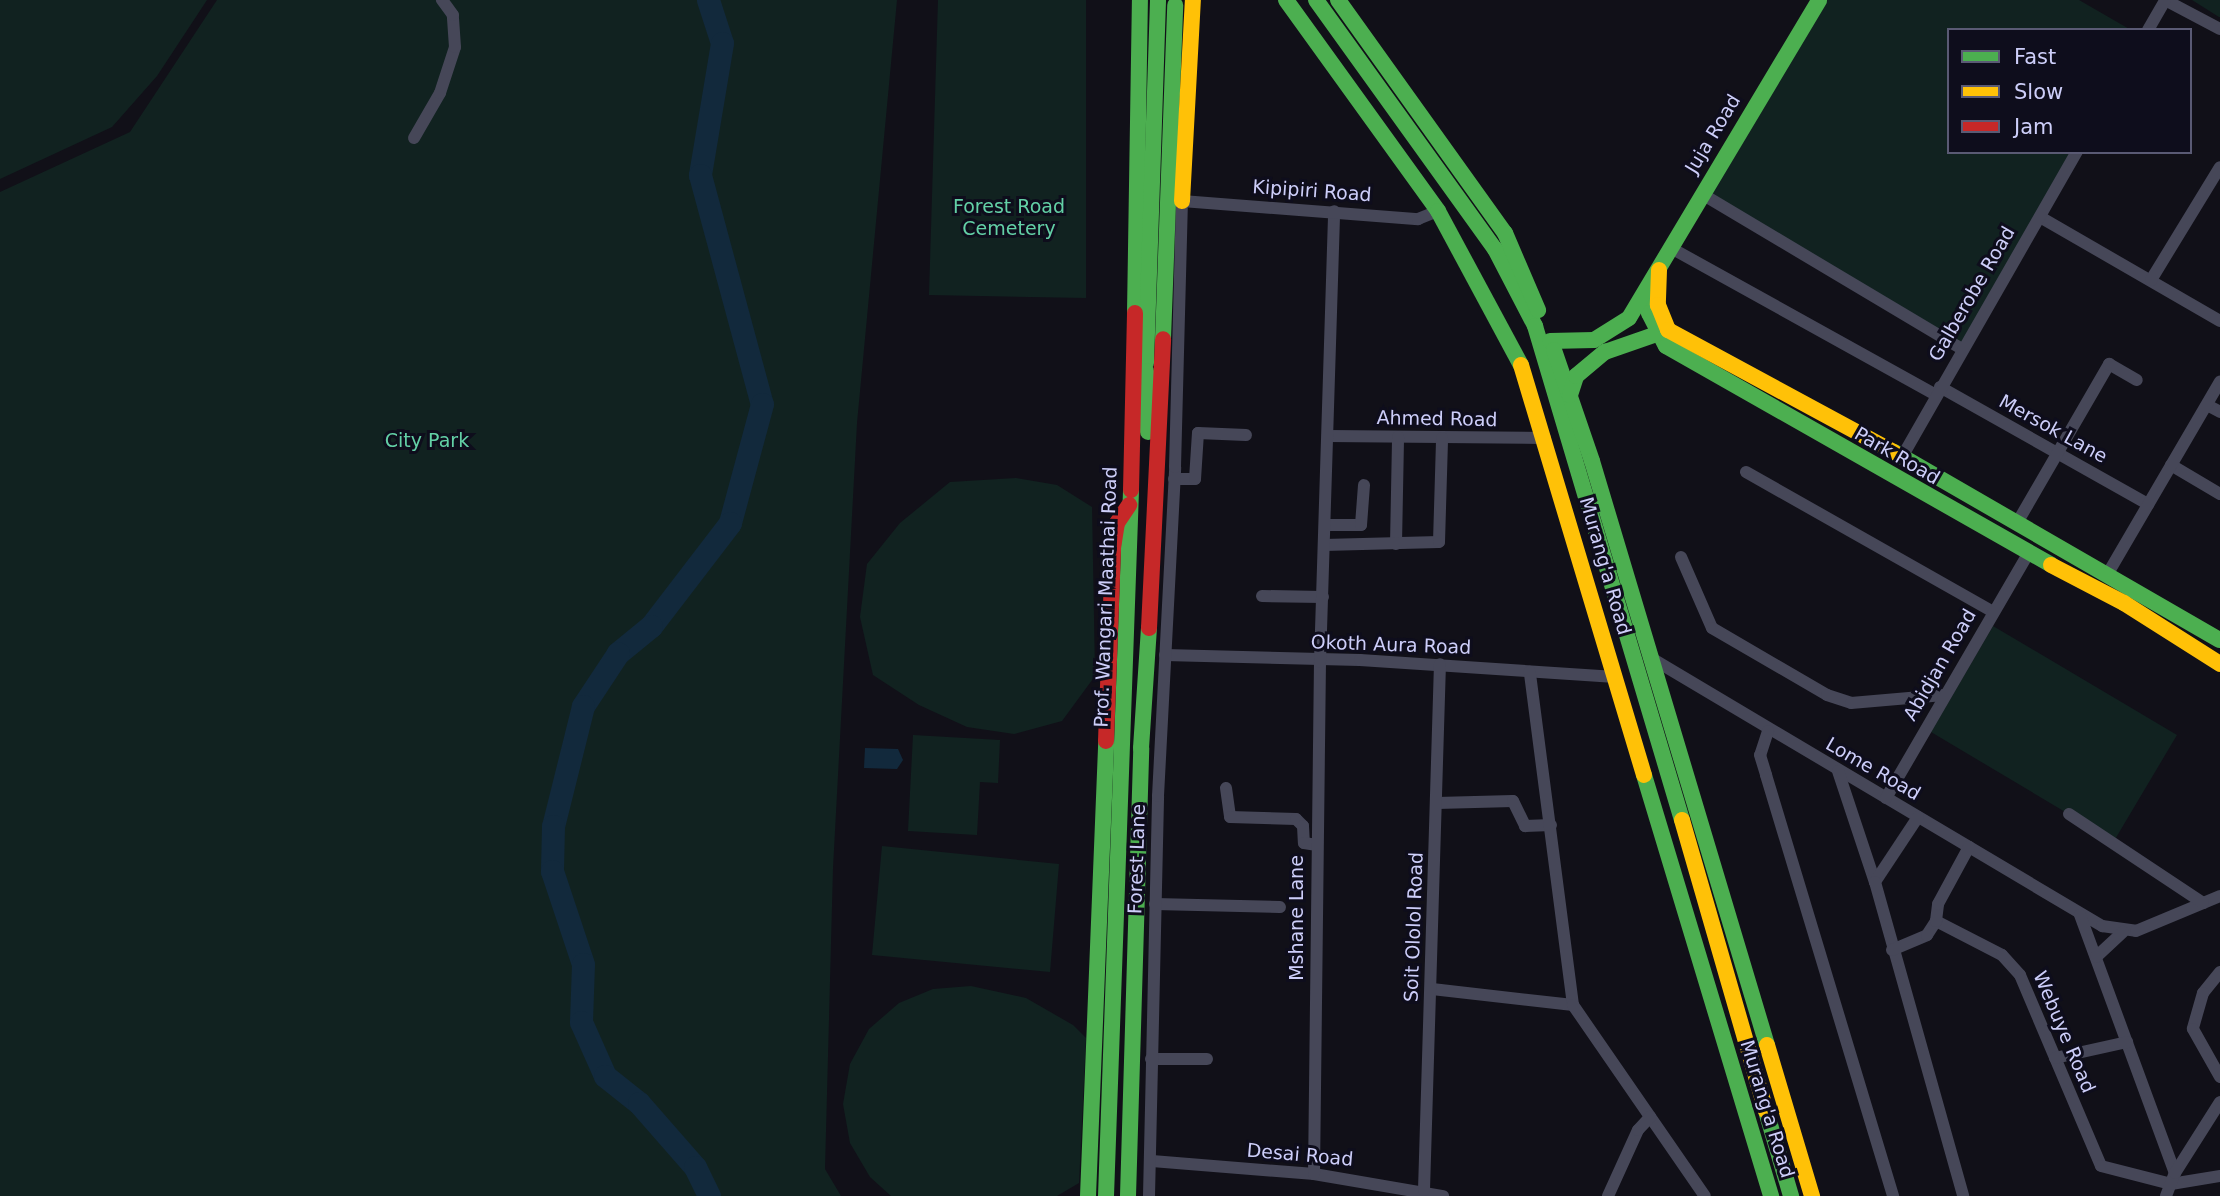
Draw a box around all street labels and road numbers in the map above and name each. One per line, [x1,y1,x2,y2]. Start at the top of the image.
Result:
street label: Juja Road [1680,90,1746,178]
street label: Kipipiri Road [1252,175,1372,207]
street label: Galberobe Road [1924,223,2020,365]
street label: Mersok Lane [1995,390,2111,468]
street label: Ahmed Road [1376,407,1498,431]
street label: Park Road [1850,422,1944,490]
street label: Prof. Wangari Maathai Road [1090,466,1122,728]
street label: Murang'a Road [1574,494,1636,638]
street label: Abidjan Road [1899,605,1981,725]
street label: Okoth Aura Road [1310,631,1472,659]
street label: Lome Road [1821,733,1925,805]
street label: Forest Lane [1124,803,1150,915]
street label: Soit Ololol Road [1400,852,1428,1002]
street label: Mshane Lane [1286,855,1308,981]
street label: Webuye Road [2028,968,2100,1096]
street label: Murang'a Road [1735,1037,1799,1181]
street label: Desai Road [1246,1139,1354,1171]

